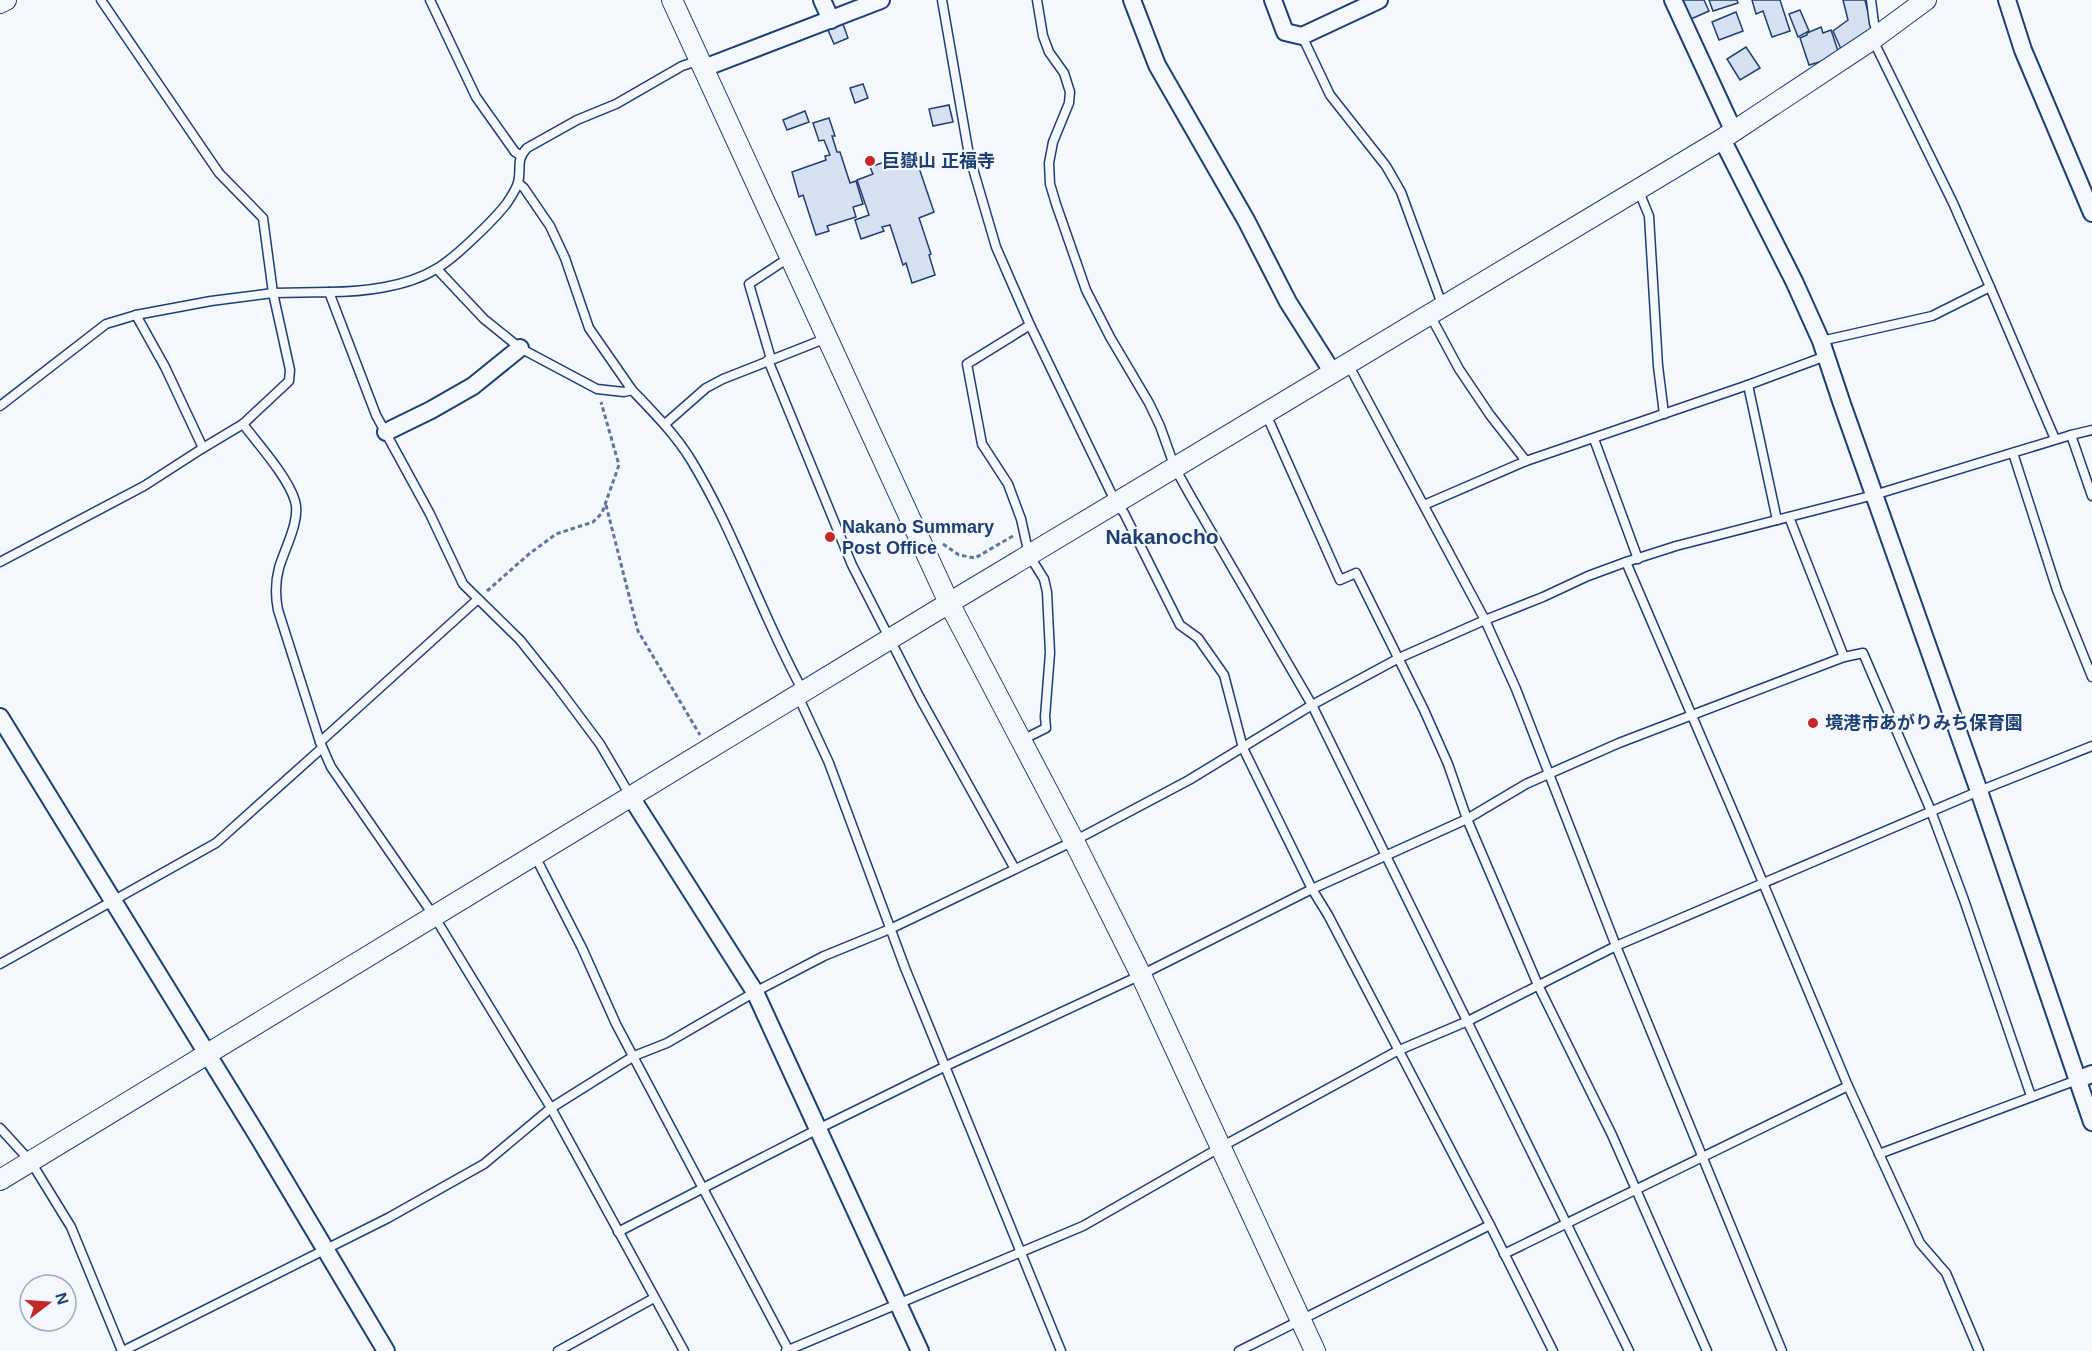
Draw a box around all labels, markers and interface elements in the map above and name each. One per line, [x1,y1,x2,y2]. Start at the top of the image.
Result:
place label: 巨嶽山 正福寺 [882,151,995,171]
marker: 巨嶽山 正福寺 [863,154,877,168]
place label: Nakano Summary Post Office [842,517,994,558]
district label: Nakanocho [1105,525,1219,548]
marker: Nakano Summary Post Office [823,530,837,544]
place label: 境港市あがりみち保育園 [1825,713,2023,733]
marker: 境港市あがりみち保育園 [1806,716,1820,730]
north arrow [18,1273,78,1333]
text: N [52,1291,72,1307]

